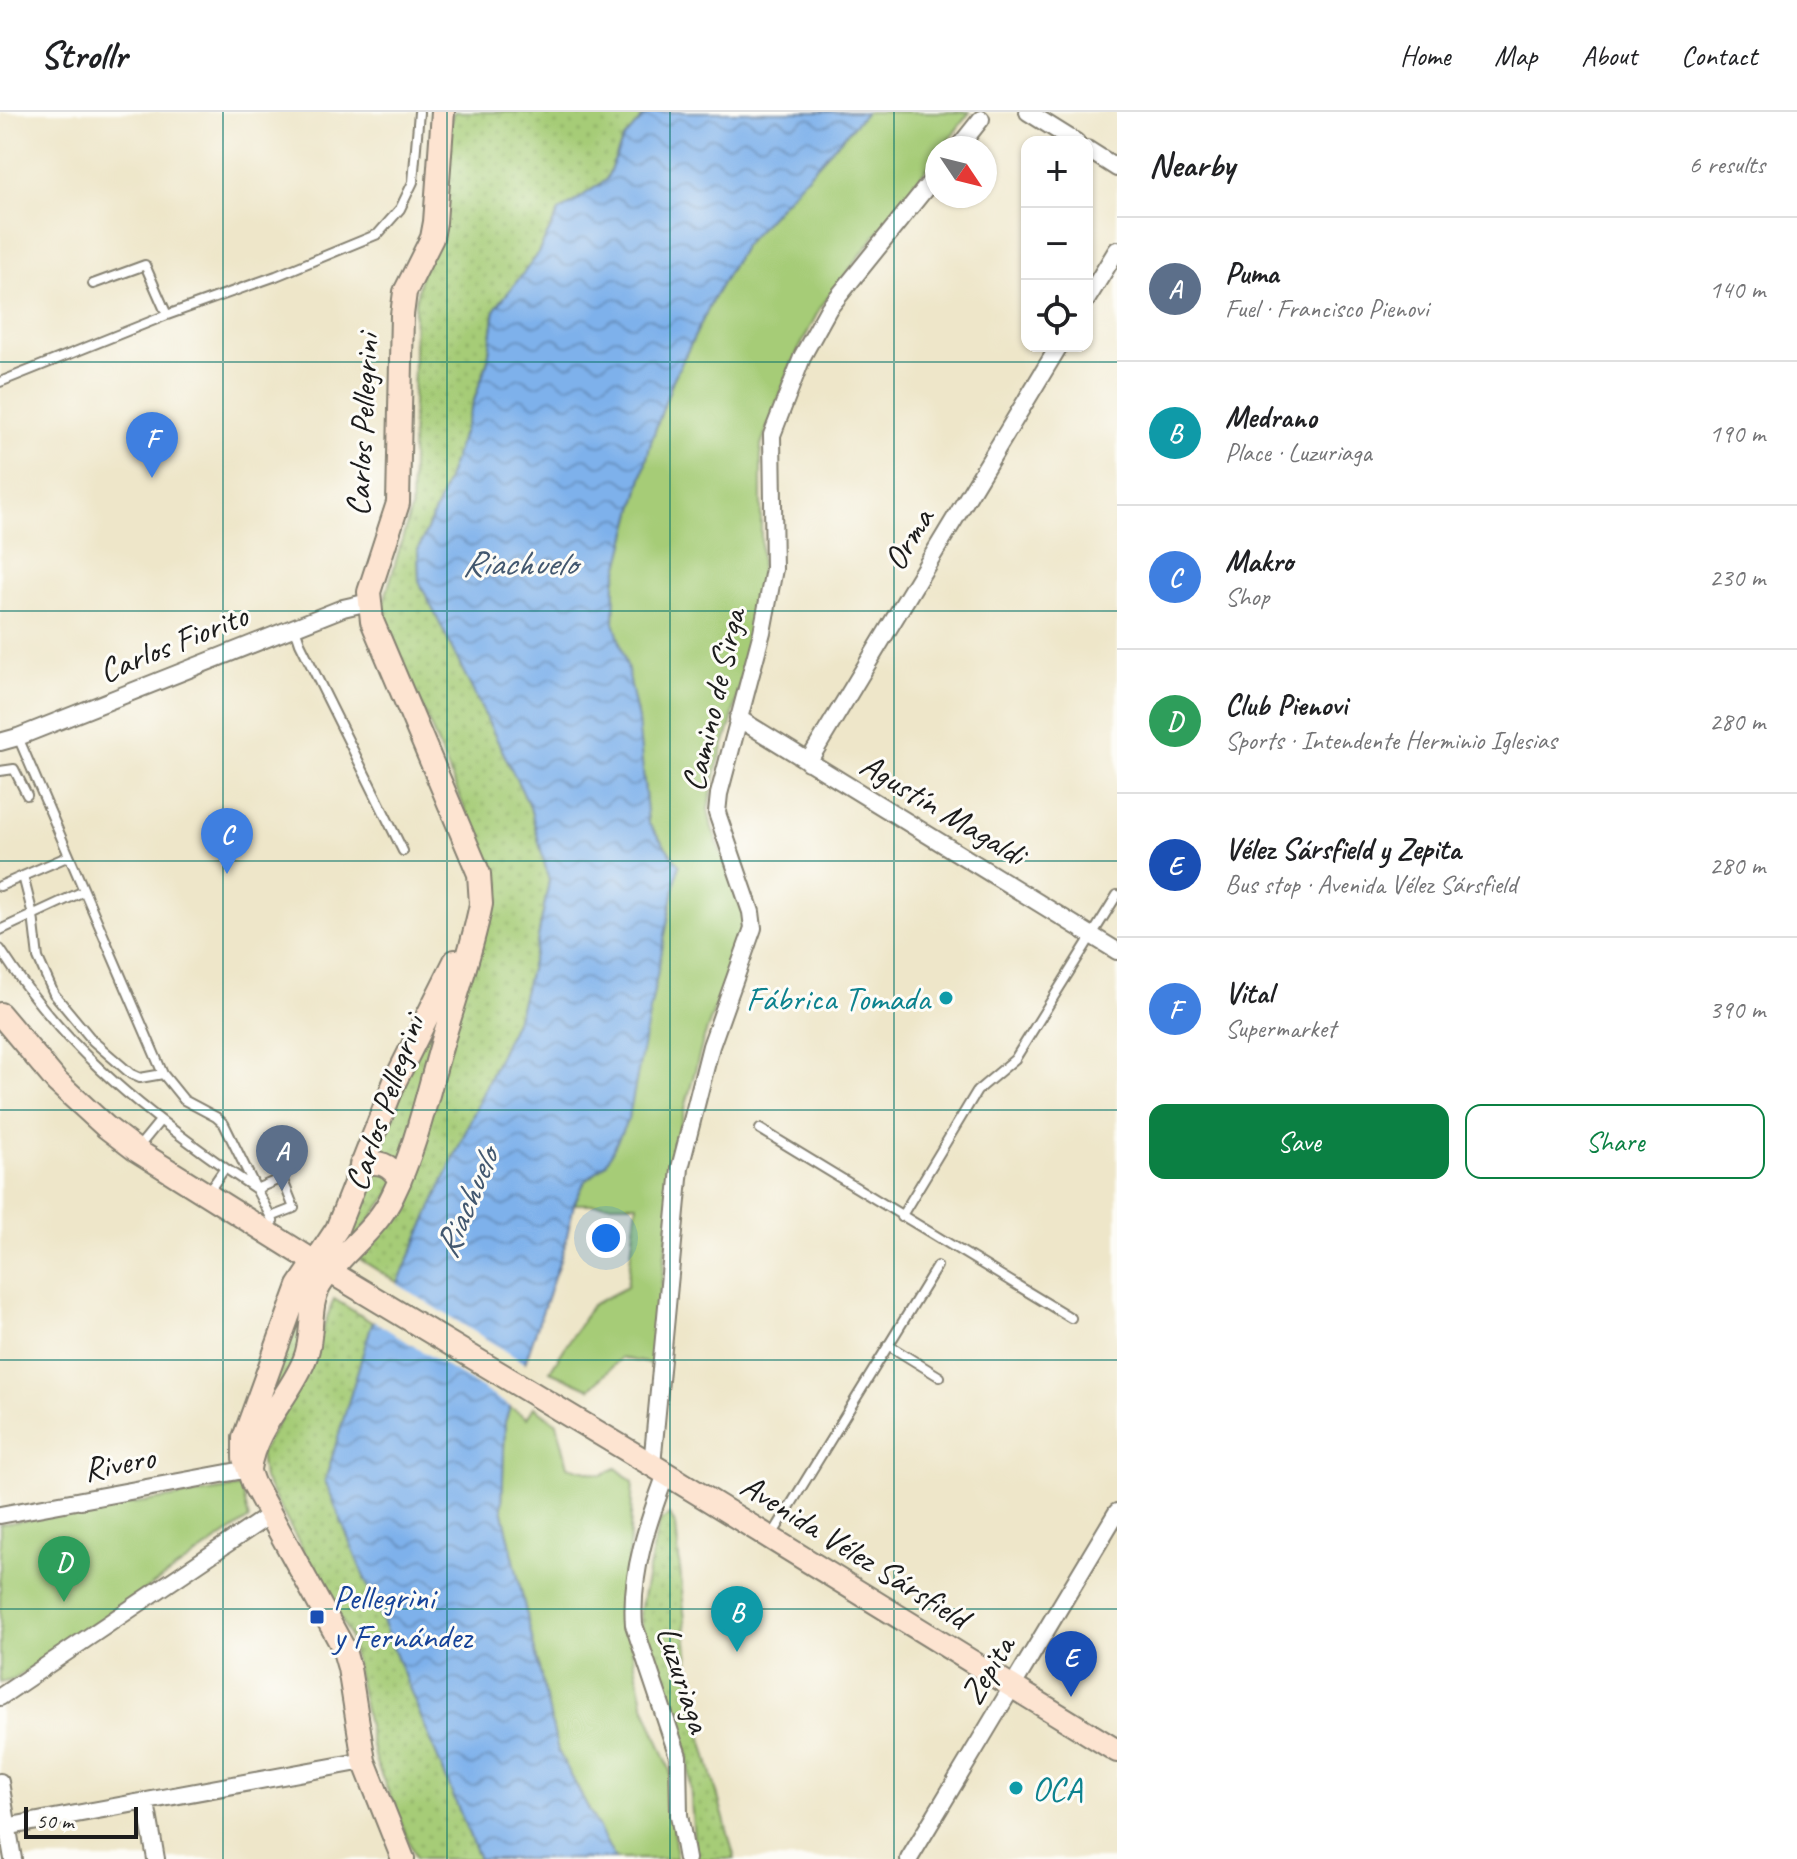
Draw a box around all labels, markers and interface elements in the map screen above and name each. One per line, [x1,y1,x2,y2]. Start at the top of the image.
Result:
text: Strollr [40,32,127,79]
text: Home [1400,38,1450,73]
text: Map [1494,38,1537,73]
text: About [1581,38,1637,73]
text: Contact [1681,38,1757,73]
north arrow [925,136,997,208]
map controls [1021,136,1093,352]
button: + [1021,136,1093,208]
text: Nearby [1149,143,1235,186]
text: 6 results [1689,148,1765,181]
button: − [1021,208,1093,280]
text: Puma [1225,254,1279,292]
text: A [1168,273,1182,306]
text: 140 m [1709,273,1765,306]
button: locate [1021,280,1093,352]
text: Fuel · Francisco Pienovi [1225,292,1429,325]
street label: Carlos Pellegrini [336,328,388,517]
text: Medrano [1225,398,1317,436]
pin: F [126,412,178,478]
text: B [1168,417,1182,450]
text: 190 m [1709,417,1765,450]
text: Place · Luzuriaga [1225,436,1372,469]
street label: Orma [873,498,944,578]
water label: Riachuelo [462,540,582,586]
text: Makro [1225,542,1293,580]
text: C [1169,561,1181,594]
text: 230 m [1709,561,1765,594]
text: Shop [1225,580,1269,613]
street label: Carlos Fiorito [92,593,255,692]
street label: Camino de Sirga [671,602,756,795]
text: Club Pienovi [1225,686,1347,724]
text: D [1167,705,1183,738]
text: 280 m [1709,705,1765,738]
text: Sports · Intendente Herminio Iglesias [1225,724,1557,757]
street label: Agustín Magaldi [853,743,1037,877]
pin: C [201,808,253,874]
text: Vélez Sársfield y Zepita [1225,830,1461,868]
text: E [1168,849,1182,882]
text: 280 m [1709,849,1765,882]
text: Bus stop · Avenida Vélez Sársfield [1225,868,1517,901]
text: Vital [1225,974,1273,1012]
place label: Fábrica Tomada [746,977,932,1020]
marker: Fábrica Tomada [937,989,955,1007]
text: F [1169,993,1181,1026]
text: 390 m [1709,993,1765,1026]
street label: Carlos Pellegrini [334,1005,436,1196]
text: Supermarket [1225,1012,1336,1045]
button: Save [1149,1104,1449,1179]
button: Share [1465,1104,1765,1179]
pin: A [256,1125,308,1191]
water label: Riachuelo [423,1136,512,1264]
your location [586,1218,626,1258]
street label: Rivero [80,1435,160,1491]
street label: Avenida Vélez Sársfield [733,1464,981,1641]
pin: D [38,1536,90,1602]
place label: Pellegrini y Fernández [331,1576,474,1658]
pin: B [711,1586,763,1652]
marker: Pellegrini y Fernández [308,1608,326,1626]
street label: Luzuriaga [647,1620,722,1740]
street label: Zepita [950,1626,1026,1712]
pin: E [1045,1631,1097,1697]
place label: OCA [1032,1767,1083,1810]
marker: OCA [1007,1779,1025,1797]
scale bar [24,1803,138,1839]
text: 50 m [36,1807,73,1835]

